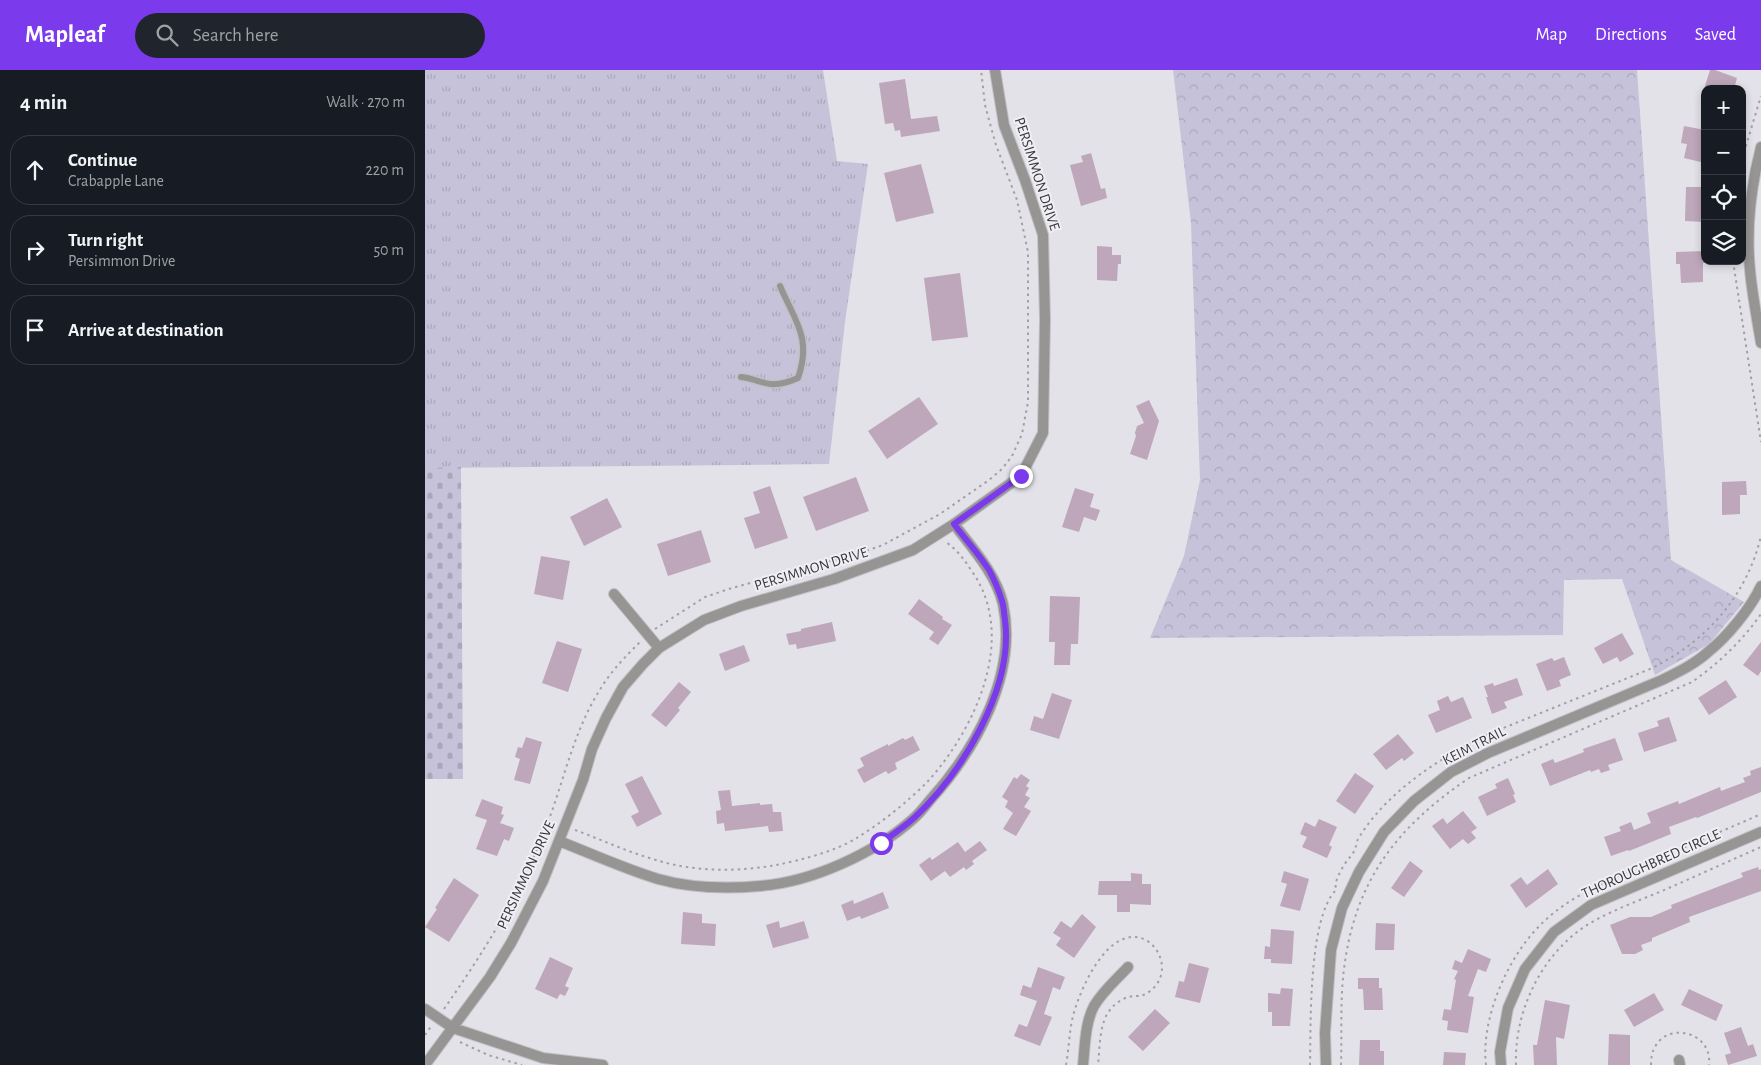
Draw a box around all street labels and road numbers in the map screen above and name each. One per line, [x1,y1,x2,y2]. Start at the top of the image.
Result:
street label: PERSIMMON DRIVE [1012,116,1062,232]
street label: PERSIMMON DRIVE [752,545,870,593]
street label: KEIM TRAIL [1440,723,1509,768]
street label: PERSIMMON DRIVE [494,818,558,932]
street label: THOROUGHBRED CIRCLE [1579,827,1723,901]

